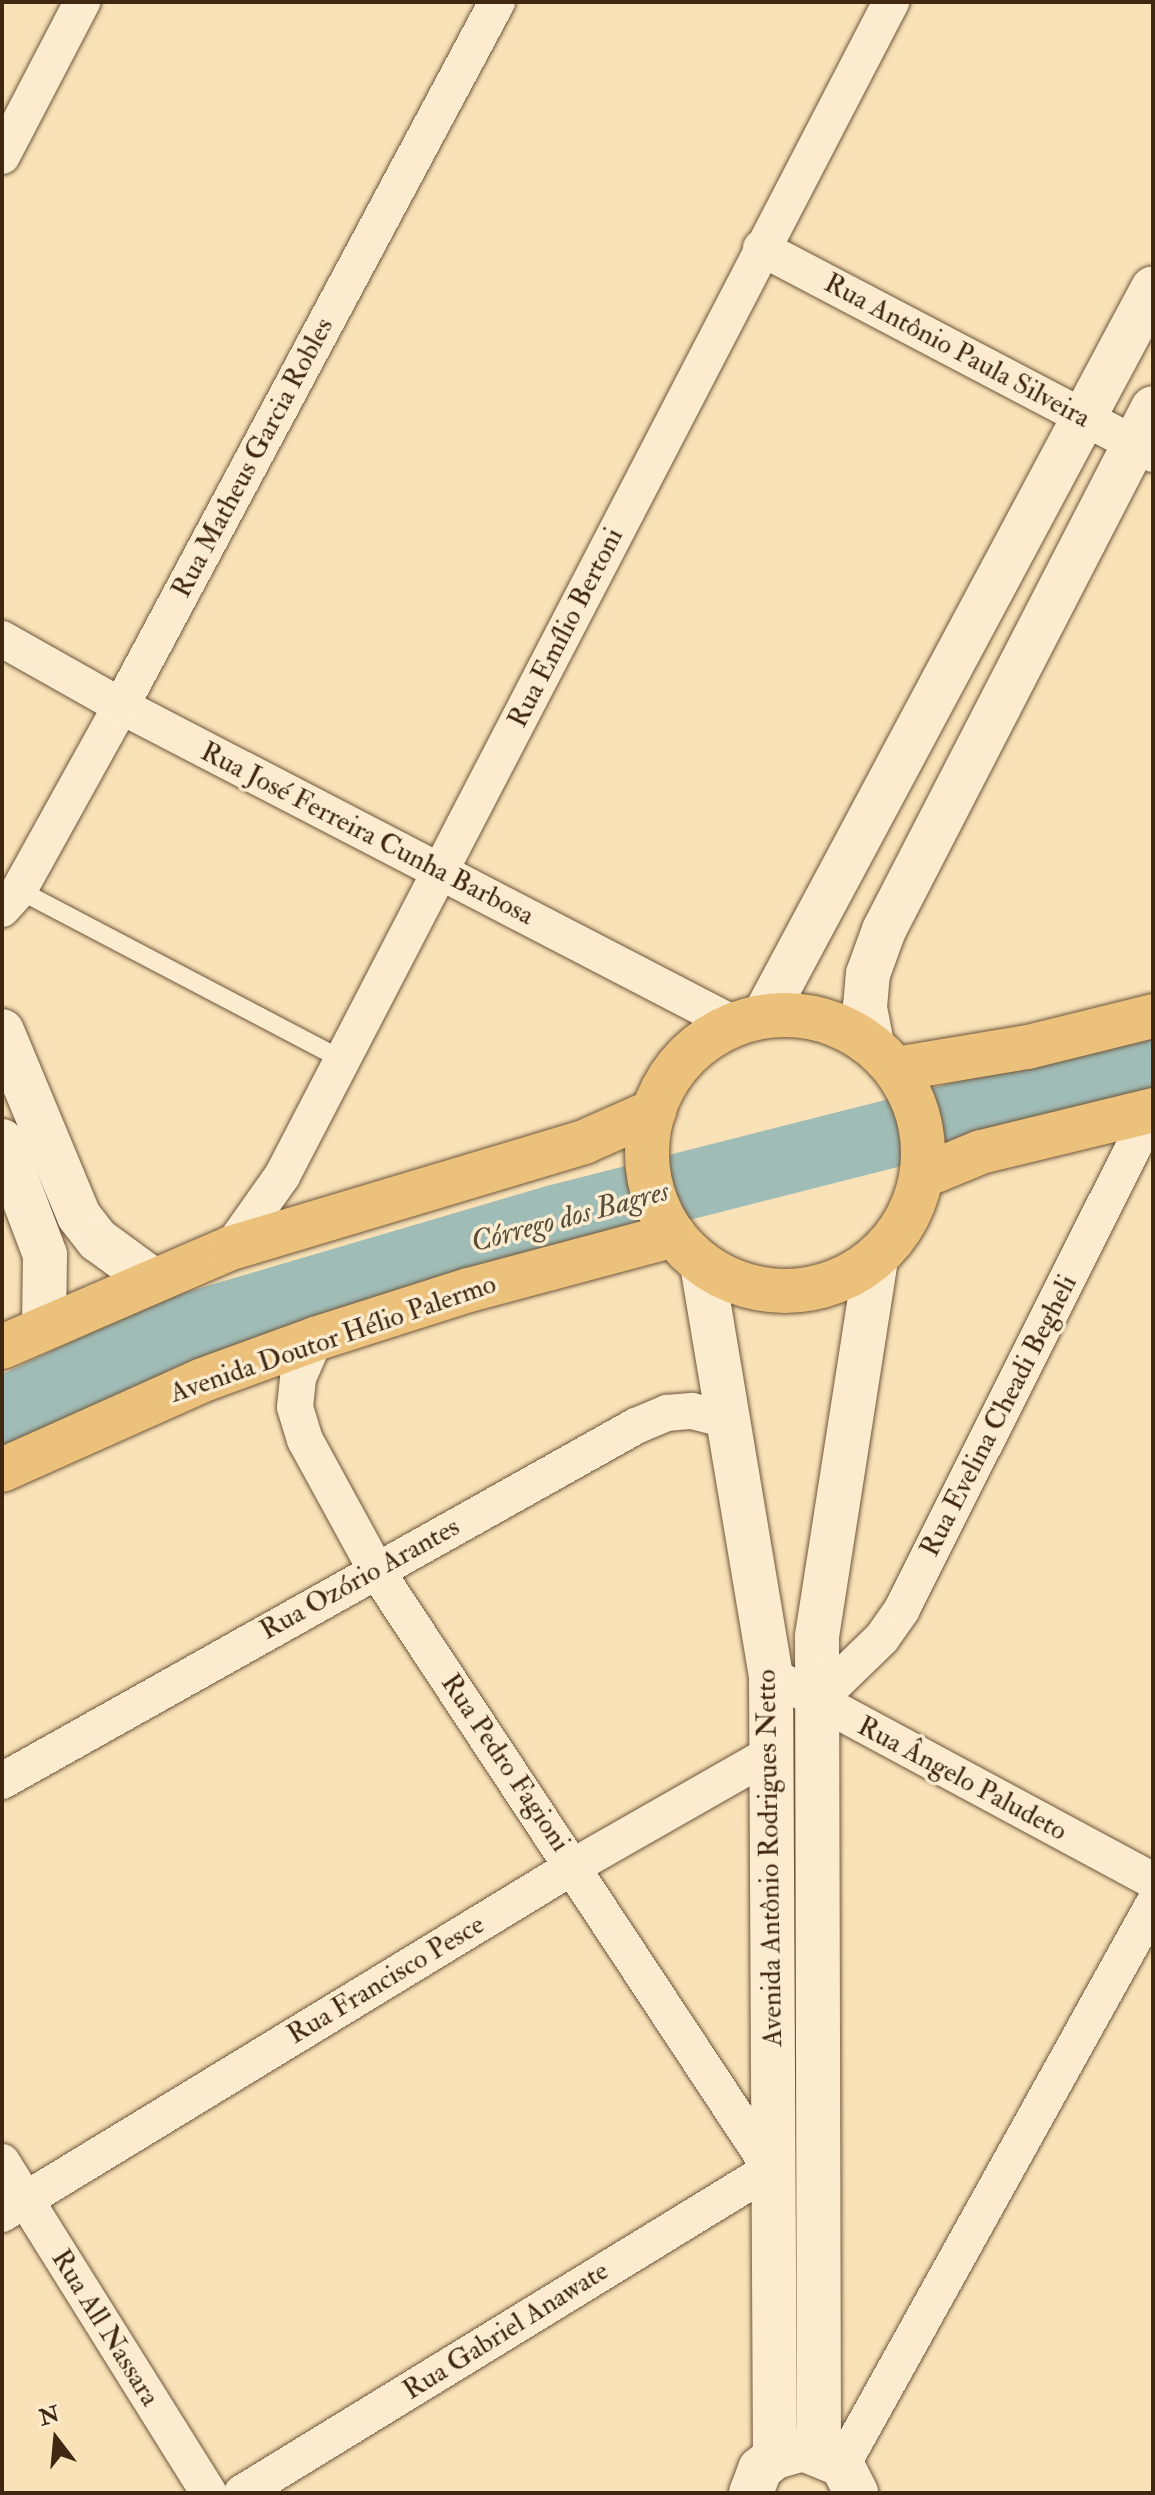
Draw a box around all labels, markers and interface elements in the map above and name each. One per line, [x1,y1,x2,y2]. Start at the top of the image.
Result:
street label: Rua Antônio Paula Silveira [818,267,1096,435]
street label: Rua Matheus Garcia Robles [165,312,341,604]
street label: Rua Emílio Bertoni [501,523,631,733]
street label: Rua José Ferreira Cunha Barbosa [195,735,539,933]
water label: Córrego dos Bagres [467,1173,673,1261]
street label: Avenida Doutor Hélio Palermo [165,1267,501,1411]
street label: Rua Evelina Cheadi Begheli [913,1270,1085,1562]
street label: Rua Ozório Arantes [254,1510,466,1648]
street label: Rua Pedro Fagioni [433,1668,577,1858]
street label: Avenida Antônio Rodrigues Netto [750,1669,790,2047]
street label: Rua Ângelo Paludeto [851,1710,1073,1848]
street label: Rua Francisco Pesce [281,1908,491,2052]
street label: Rua All Nassara [44,2244,166,2412]
street label: Rua Gabriel Anawate [397,2254,615,2408]
north arrow [16,2399,96,2479]
text: N [36,2400,63,2432]

